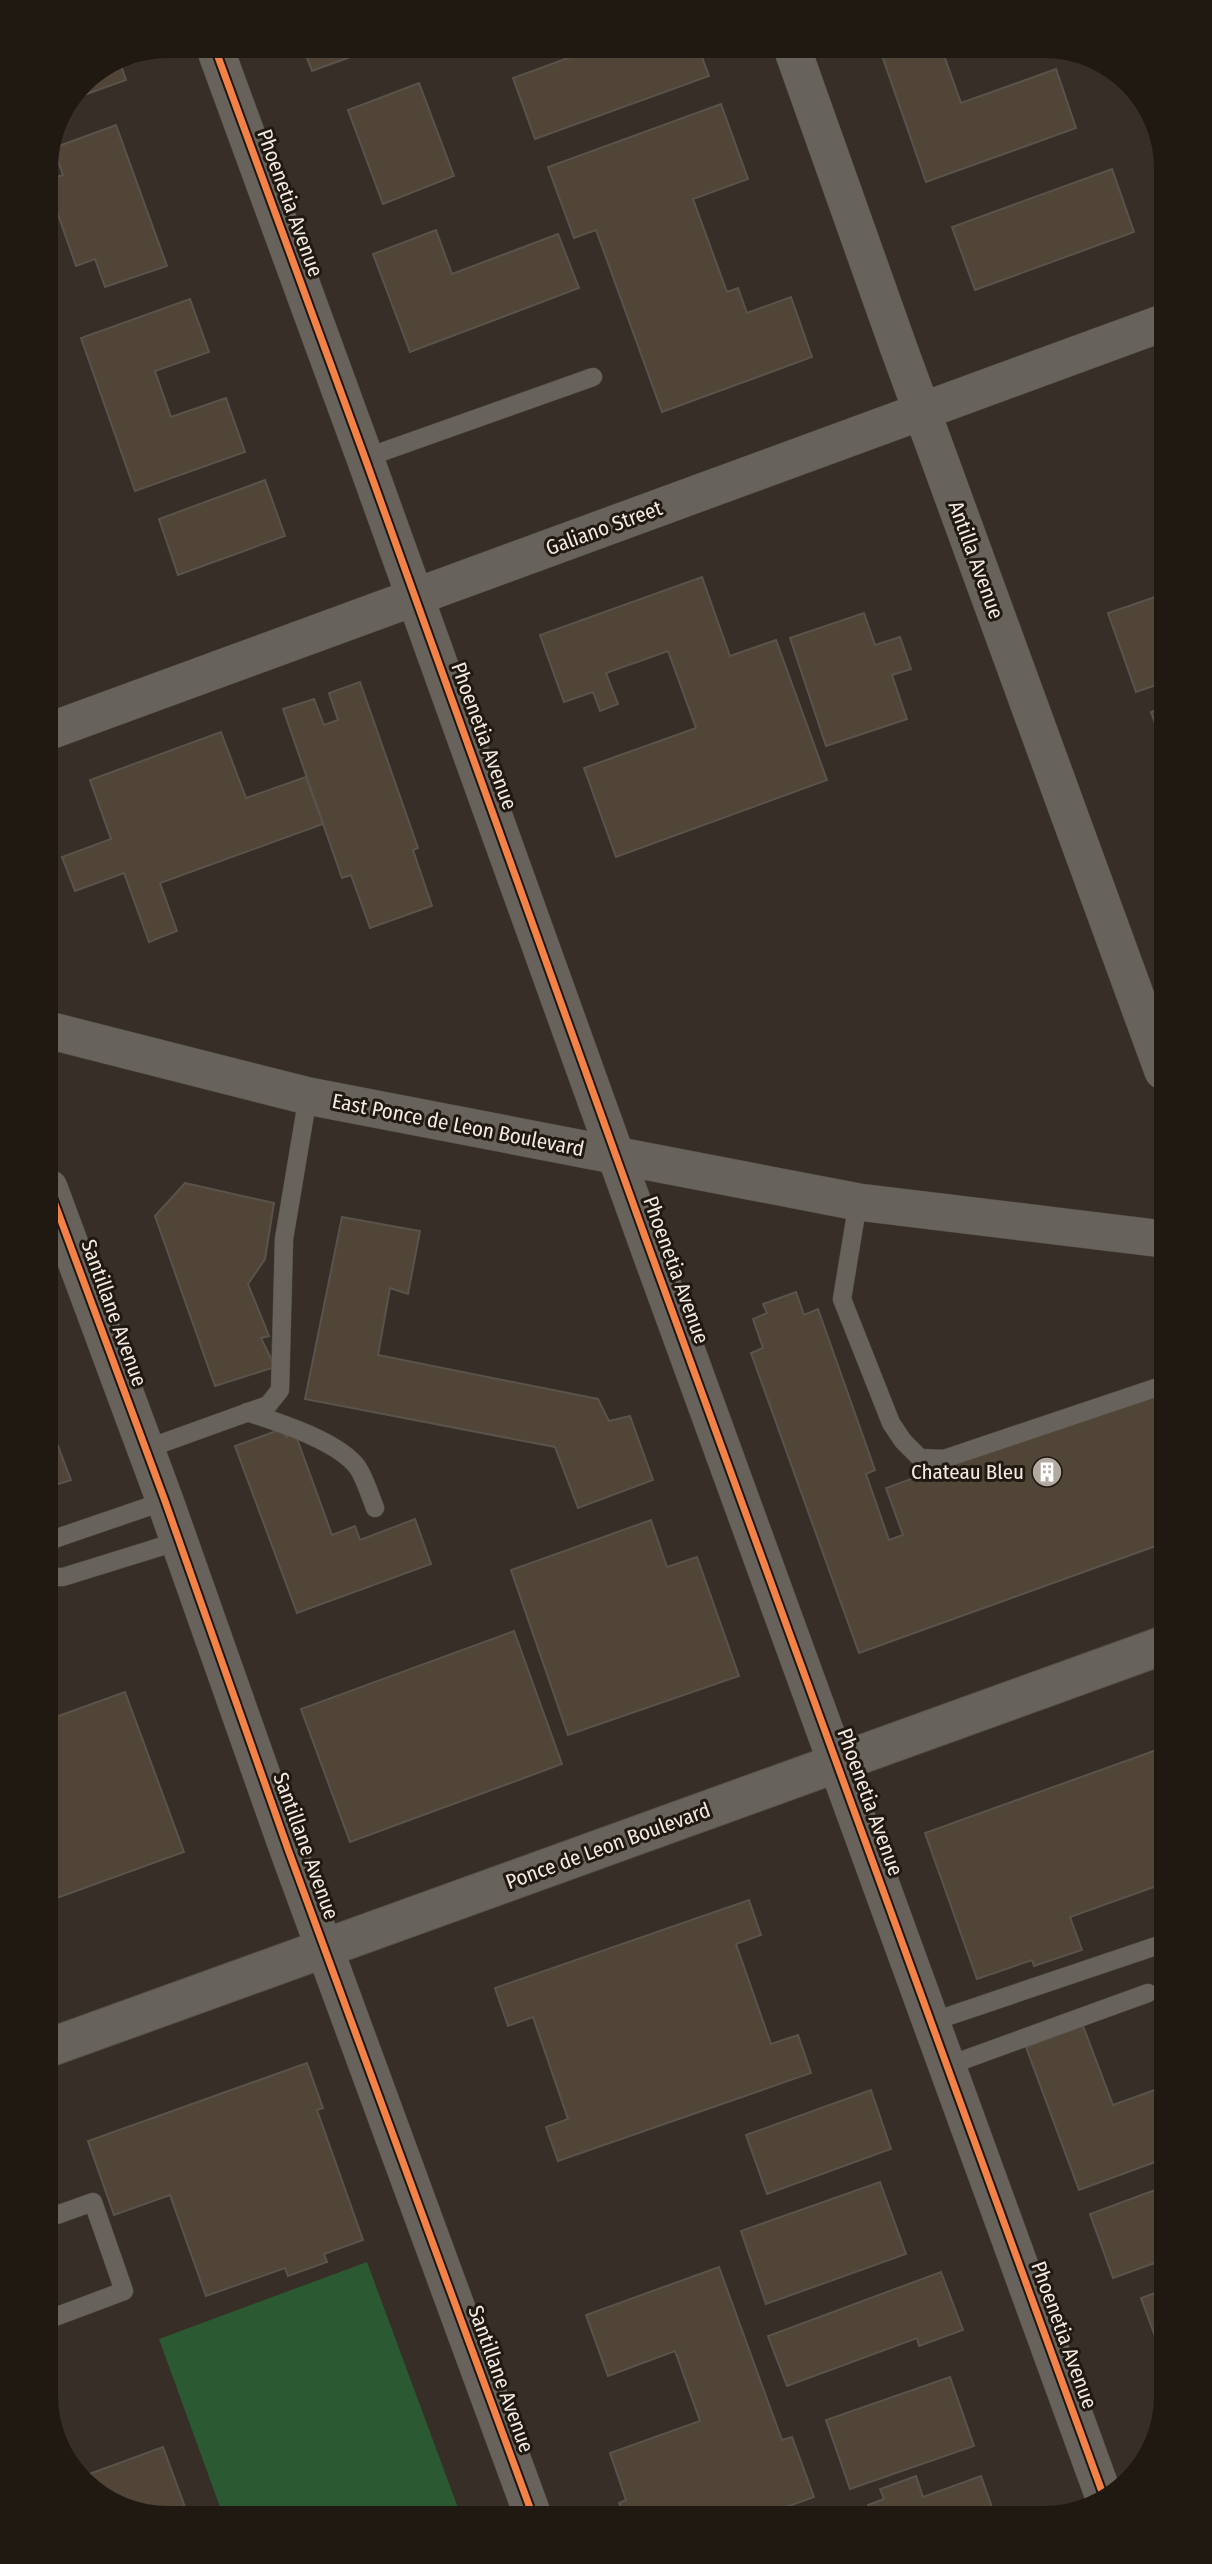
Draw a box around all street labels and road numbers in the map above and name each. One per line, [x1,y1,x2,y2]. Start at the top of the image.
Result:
street label: Phoenetia Avenue [251,126,329,280]
street label: Galiano Street [542,495,666,561]
street label: Antilla Avenue [943,497,1009,623]
street label: Phoenetia Avenue [445,659,523,813]
street label: East Ponce de Leon Boulevard [330,1088,586,1162]
street label: Phoenetia Avenue [637,1193,715,1347]
street label: Santillane Avenue [75,1236,153,1390]
street label: Phoenetia Avenue [831,1725,909,1879]
street label: Santillane Avenue [267,1769,345,1923]
street label: Ponce de Leon Boulevard [502,1797,714,1895]
street label: Phoenetia Avenue [1025,2258,1103,2412]
street label: Santillane Avenue [462,2302,540,2456]

